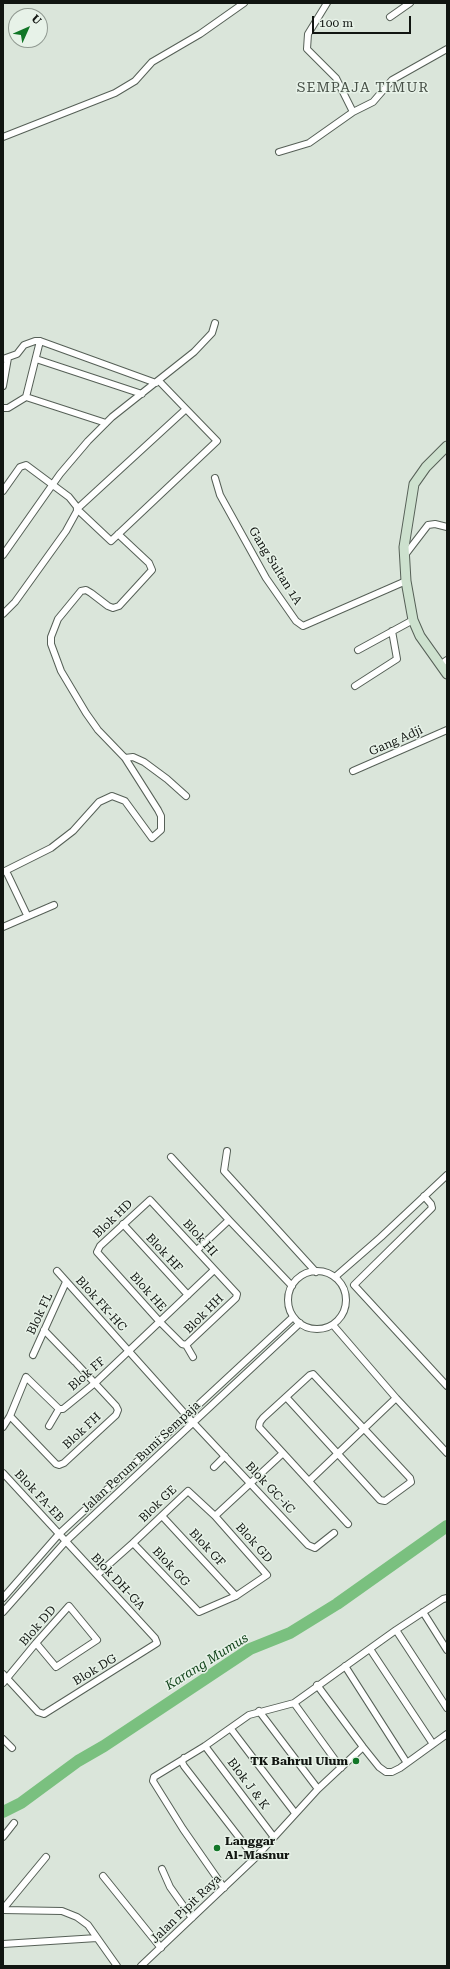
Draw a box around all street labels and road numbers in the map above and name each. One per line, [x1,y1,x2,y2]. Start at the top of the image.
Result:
street label: Gang Sultan 1A [245,524,305,608]
street label: Gang Adji [367,723,425,759]
street label: Blok HD [90,1197,136,1241]
street label: Blok HI [180,1217,220,1259]
street label: Blok HF [143,1231,185,1275]
street label: Blok HE [127,1270,169,1314]
street label: Blok FK-HC [73,1274,129,1334]
street label: Blok FL [24,1291,56,1337]
street label: Blok HH [181,1291,227,1337]
street label: Blok FF [66,1354,108,1394]
street label: Jalan Perum Bumi Sempaja [79,1398,203,1516]
street label: Blok FH [60,1410,104,1452]
street label: Blok GC-iC [242,1459,298,1517]
street label: Blok FA-EB [11,1467,67,1525]
street label: Blok GE [136,1483,180,1525]
street label: Blok GD [232,1520,276,1566]
street label: Blok GF [186,1526,228,1570]
street label: Blok GG [149,1544,193,1590]
street label: Blok DH-GA [88,1551,148,1613]
street label: Blok DD [17,1603,59,1649]
street label: Blok DG [71,1651,119,1689]
street label: Blok J & K [224,1756,272,1812]
street label: Jalan Pipit Raya [148,1872,224,1946]

